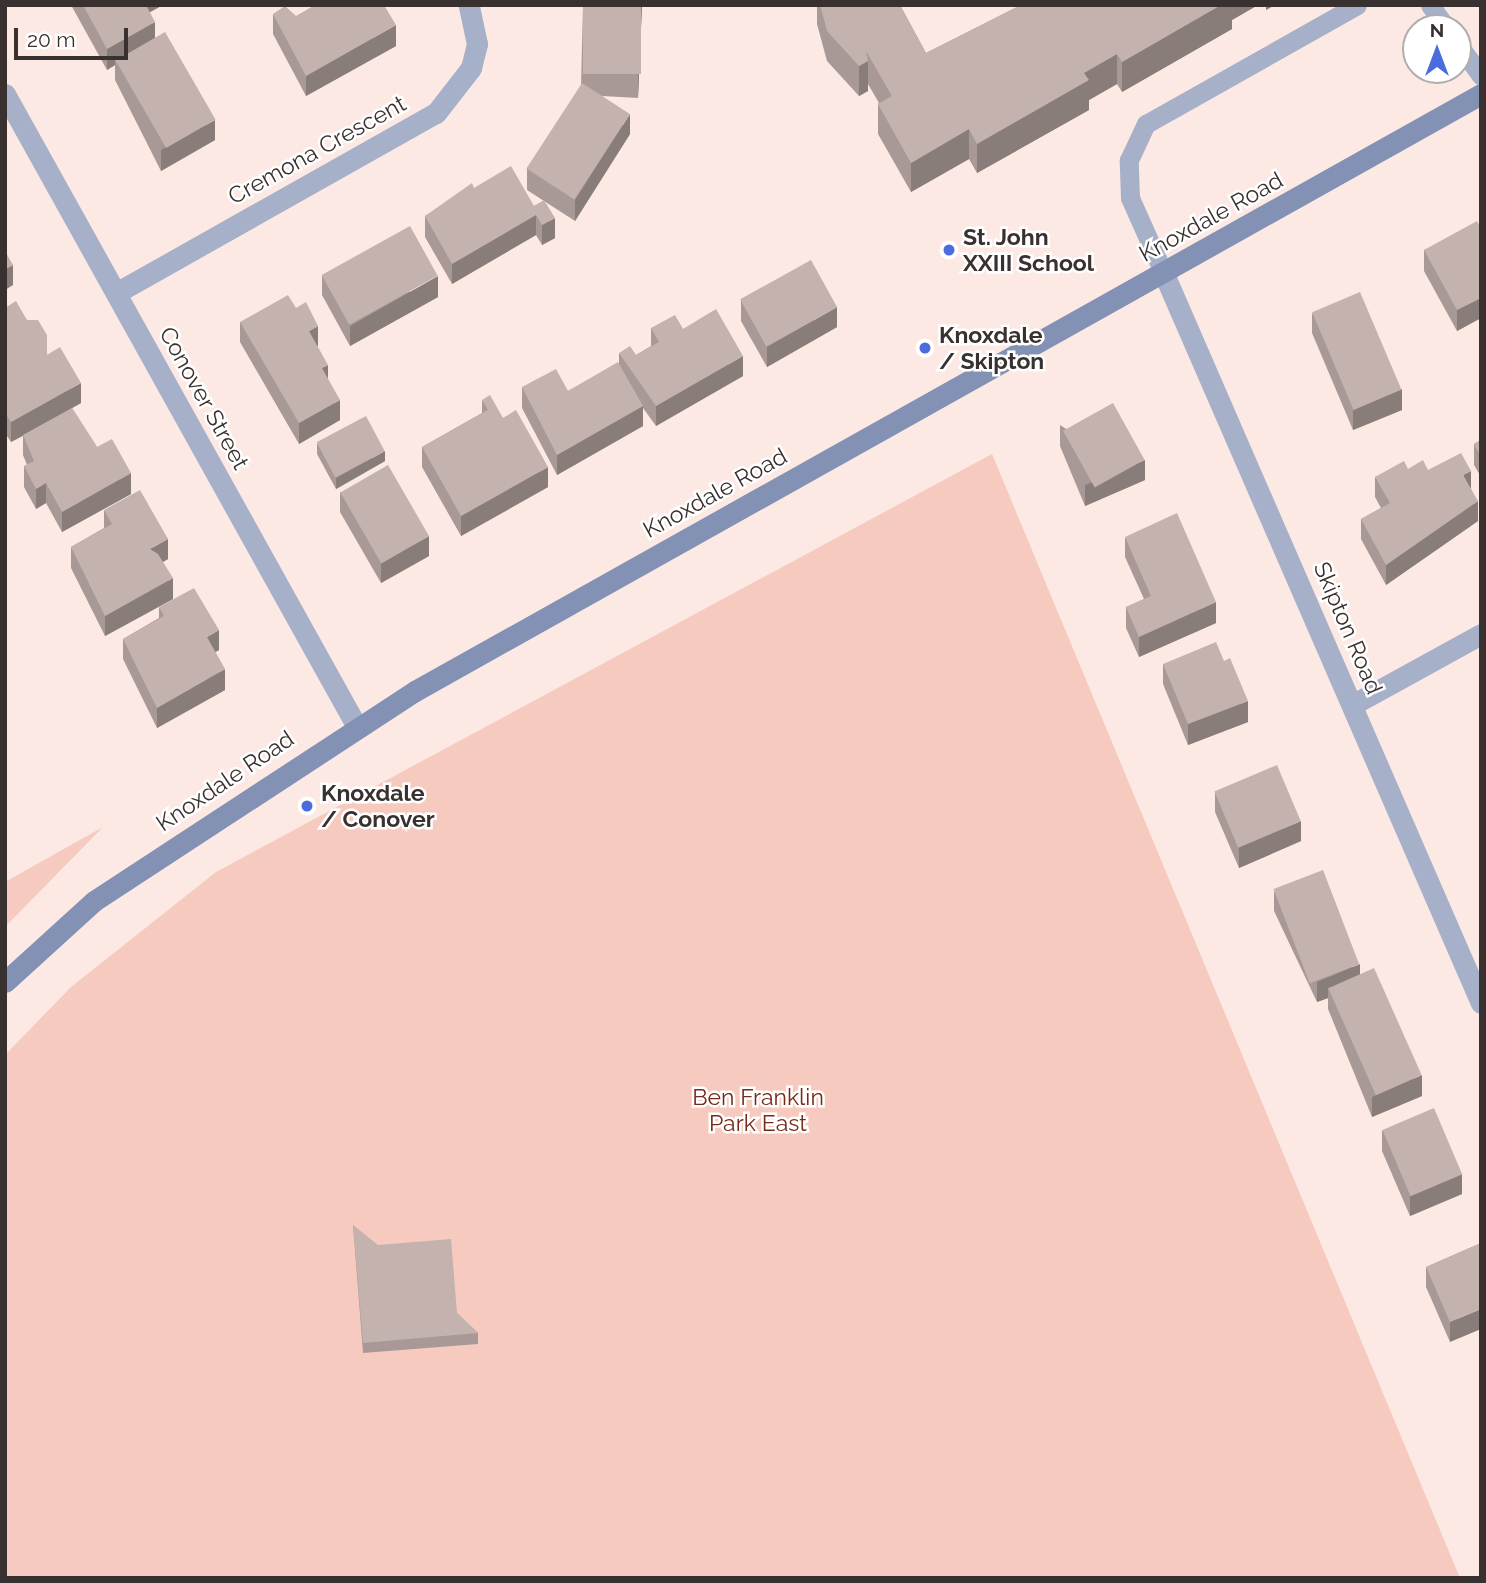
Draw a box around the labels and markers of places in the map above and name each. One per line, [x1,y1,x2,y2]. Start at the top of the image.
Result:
place label: St. John XXIII School [963,223,1094,277]
marker: St. John XXIII School [941,242,957,258]
place label: Knoxdale / Skipton [939,321,1044,375]
marker: Knoxdale / Skipton [917,340,933,356]
place label: Knoxdale / Conover [321,779,435,833]
marker: Knoxdale / Conover [299,798,315,814]

